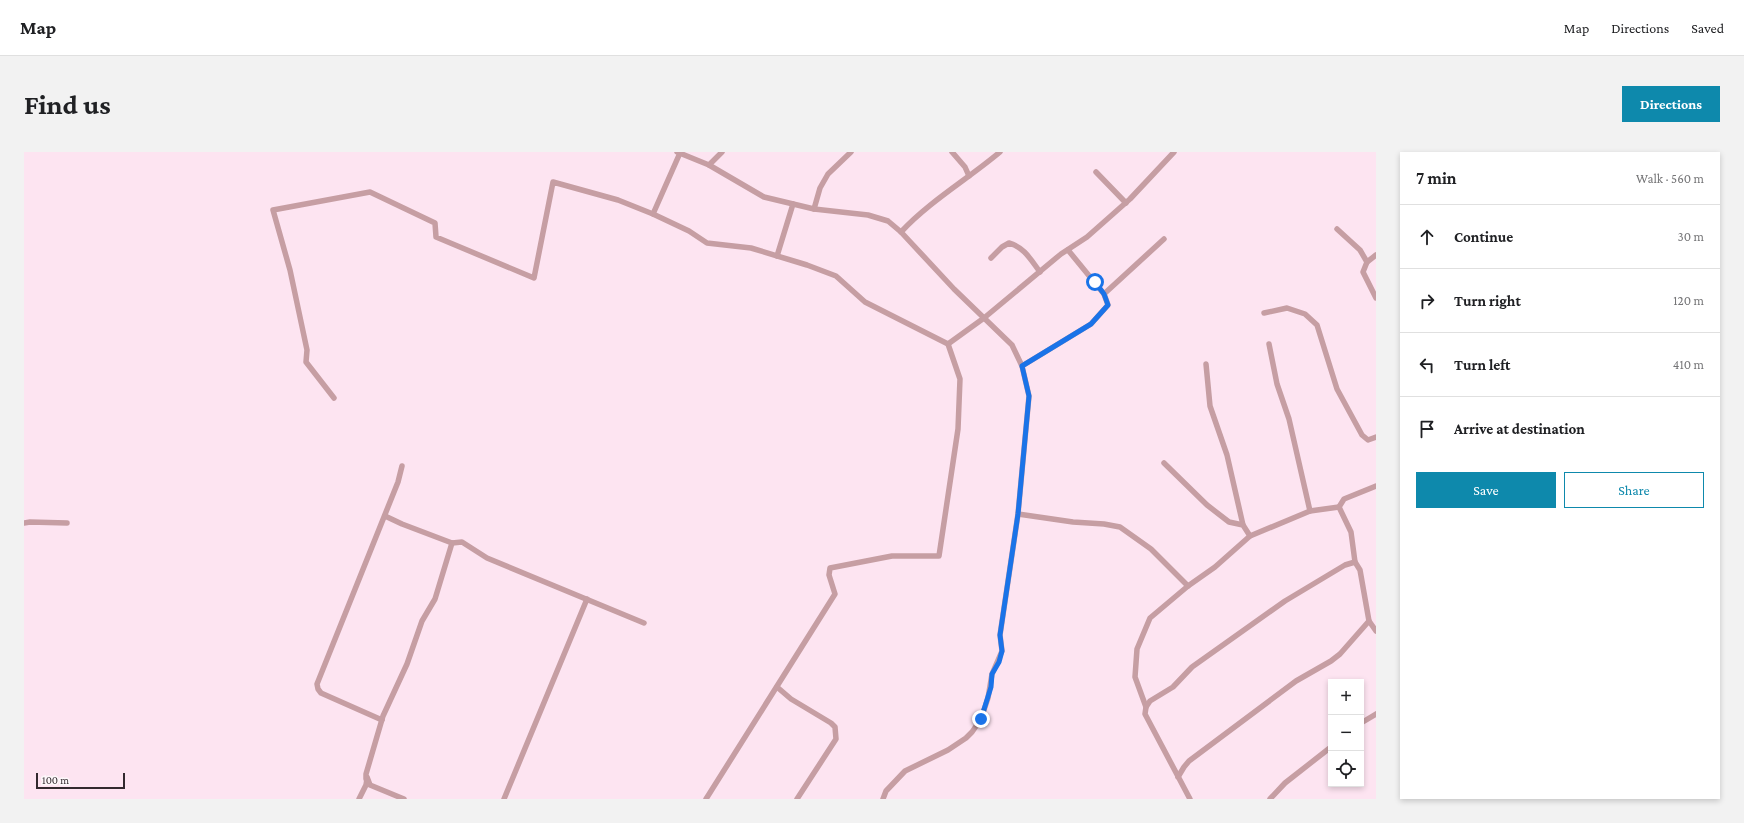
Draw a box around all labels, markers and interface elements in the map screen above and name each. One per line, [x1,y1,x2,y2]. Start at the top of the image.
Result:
text: Map [20,17,56,38]
text: Map [1564,20,1589,36]
text: Directions [1611,20,1669,36]
text: Saved [1691,20,1724,36]
button: Directions [1622,86,1720,122]
text: Find us [24,89,111,120]
text: 7 min [1416,169,1457,188]
text: Walk · 560 m [1636,171,1704,186]
icon: ahead [1416,226,1438,248]
text: Continue [1454,229,1513,245]
text: 30 m [1678,229,1704,244]
route start [1086,273,1104,291]
icon: right [1416,290,1438,312]
text: Turn right [1454,293,1521,309]
text: 120 m [1673,293,1704,308]
icon: left [1416,354,1438,376]
text: Turn left [1454,357,1510,373]
text: 410 m [1673,357,1704,372]
icon: arrive [1416,418,1438,440]
text: Arrive at destination [1454,421,1585,437]
button: Save [1416,472,1556,508]
button: Share [1564,472,1704,508]
map controls [1328,679,1364,787]
button: + [1328,679,1364,715]
route end [972,710,990,728]
button: − [1328,715,1364,751]
button: locate [1328,751,1364,787]
scale bar [36,771,125,790]
text: 100 m [42,774,69,786]

